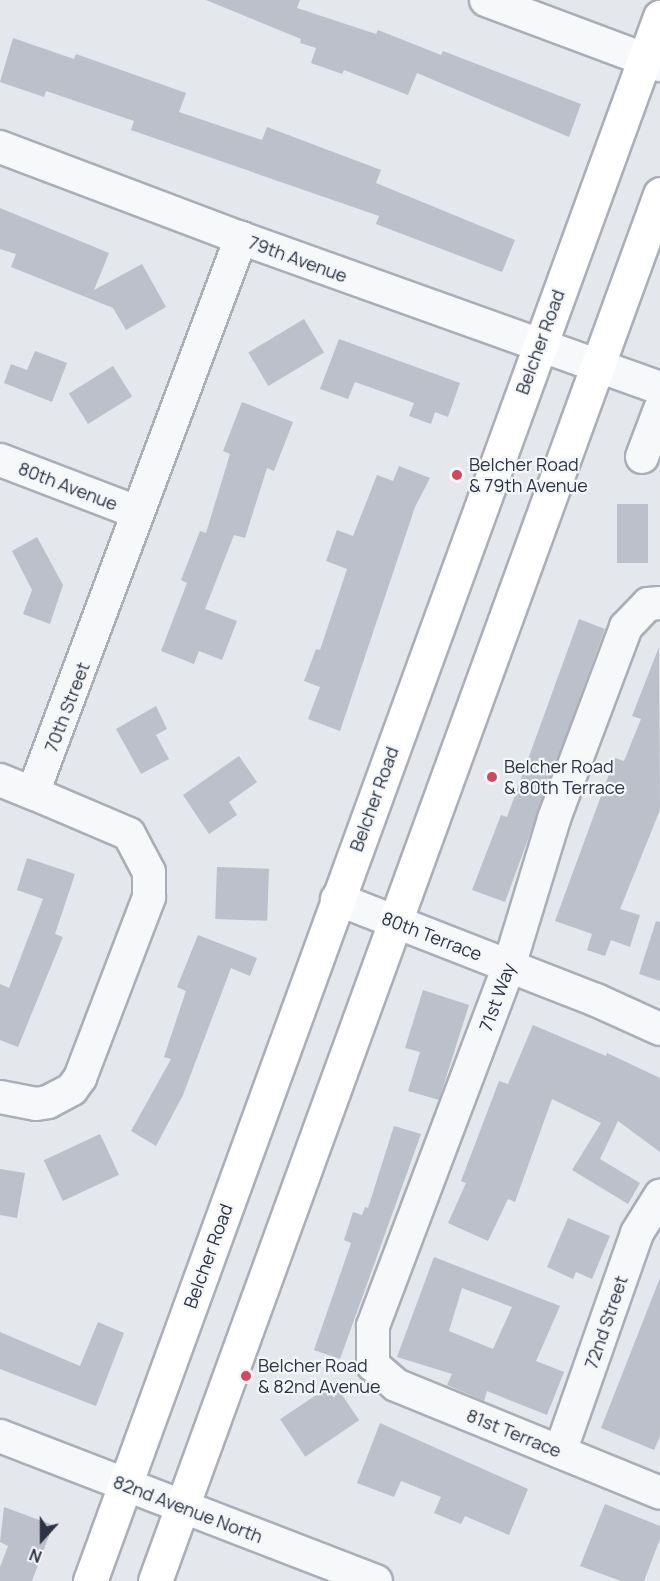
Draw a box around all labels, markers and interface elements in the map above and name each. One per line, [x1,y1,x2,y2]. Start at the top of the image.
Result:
street label: 79th Avenue [246,231,350,287]
street label: Belcher Road [511,287,569,397]
place label: Belcher Road & 79th Avenue [469,454,588,496]
street label: 80th Avenue [15,457,121,515]
marker: Belcher Road & 79th Avenue [450,468,464,482]
street label: 70th Street [40,659,94,755]
street label: Belcher Road [345,744,403,854]
place label: Belcher Road & 80th Terrace [504,756,625,798]
marker: Belcher Road & 80th Terrace [485,770,499,784]
street label: 80th Terrace [379,907,485,965]
street label: 71st Way [475,960,519,1034]
street label: Belcher Road [179,1201,237,1311]
street label: 72nd Street [580,1273,632,1371]
place label: Belcher Road & 82nd Avenue [258,1355,381,1398]
marker: Belcher Road & 82nd Avenue [239,1369,253,1383]
street label: 81st Terrace [463,1404,565,1462]
street label: 82nd Avenue North [110,1471,266,1547]
north arrow [12,1509,72,1569]
text: N [26,1543,45,1568]

